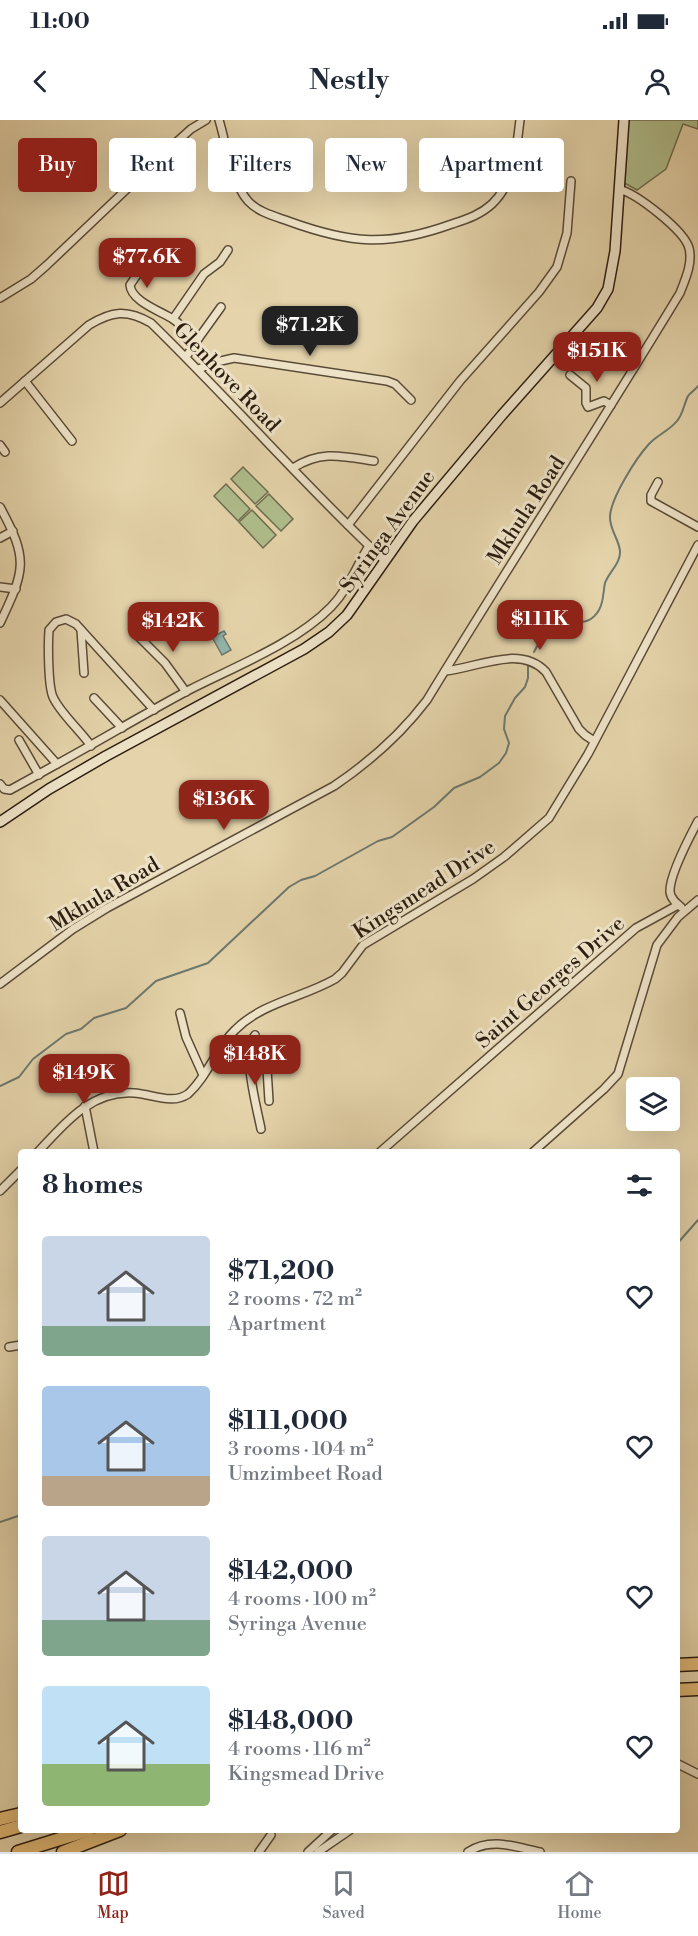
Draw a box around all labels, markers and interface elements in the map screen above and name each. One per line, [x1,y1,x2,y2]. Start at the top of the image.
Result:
text: 11:00 [30,8,90,35]
text: Nestly [309,64,389,98]
icon: back [24,65,57,98]
icon: person [641,65,674,98]
chip: Buy [18,138,97,192]
chip: Rent [109,138,196,192]
chip: Filters [208,138,313,192]
chip: New [325,138,407,192]
chip: Apartment [419,138,564,192]
pin: $77.6K [98,238,196,289]
text: $77.6K [113,245,181,270]
pin: $71.2K [261,306,359,357]
text: $71.2K [276,313,344,338]
street label: Glenhove Road [167,317,285,438]
pin: $151K [555,332,639,383]
text: $151K [567,339,627,364]
street label: Mkhula Road [482,451,572,570]
street label: Syringa Avenue [334,465,441,598]
pin: $111K [498,600,582,651]
pin: $142K [131,602,215,653]
text: $111K [511,607,569,632]
text: $142K [142,609,204,634]
pin: $136K [182,780,266,831]
text: $136K [193,787,255,812]
street label: Kingsmead Drive [349,834,500,945]
street label: Mkhula Road [45,852,164,938]
street label: Saint Georges Drive [471,911,630,1055]
pin: $148K [213,1035,297,1086]
text: $148K [224,1042,286,1067]
pin: $149K [42,1054,126,1105]
text: $149K [53,1061,115,1086]
map controls [626,1077,680,1131]
button: layers [626,1077,680,1131]
text: 8 homes [42,1169,143,1201]
icon: filters [623,1169,656,1202]
text: $71,200 [228,1255,334,1287]
icon: home [90,1260,162,1332]
icon: heart [623,1280,656,1313]
text: 2 rooms · 72 m² [228,1287,362,1312]
text: Apartment [228,1312,326,1337]
text: $111,000 [228,1405,348,1437]
icon: home [90,1410,162,1482]
icon: heart [623,1430,656,1463]
text: 3 rooms · 104 m² [228,1437,374,1462]
text: Umzimbeet Road [228,1462,383,1487]
text: $142,000 [228,1555,353,1587]
icon: home [90,1560,162,1632]
icon: heart [623,1580,656,1613]
text: 4 rooms · 100 m² [228,1587,376,1612]
text: Syringa Avenue [228,1612,367,1637]
text: $148,000 [228,1705,353,1737]
icon: home [90,1710,162,1782]
icon: heart [623,1730,656,1763]
text: 4 rooms · 116 m² [228,1737,371,1762]
text: Kingsmead Drive [228,1762,384,1787]
tab: Map [97,1867,130,1923]
tab: Saved [323,1867,365,1923]
tab: Home [558,1867,601,1923]

